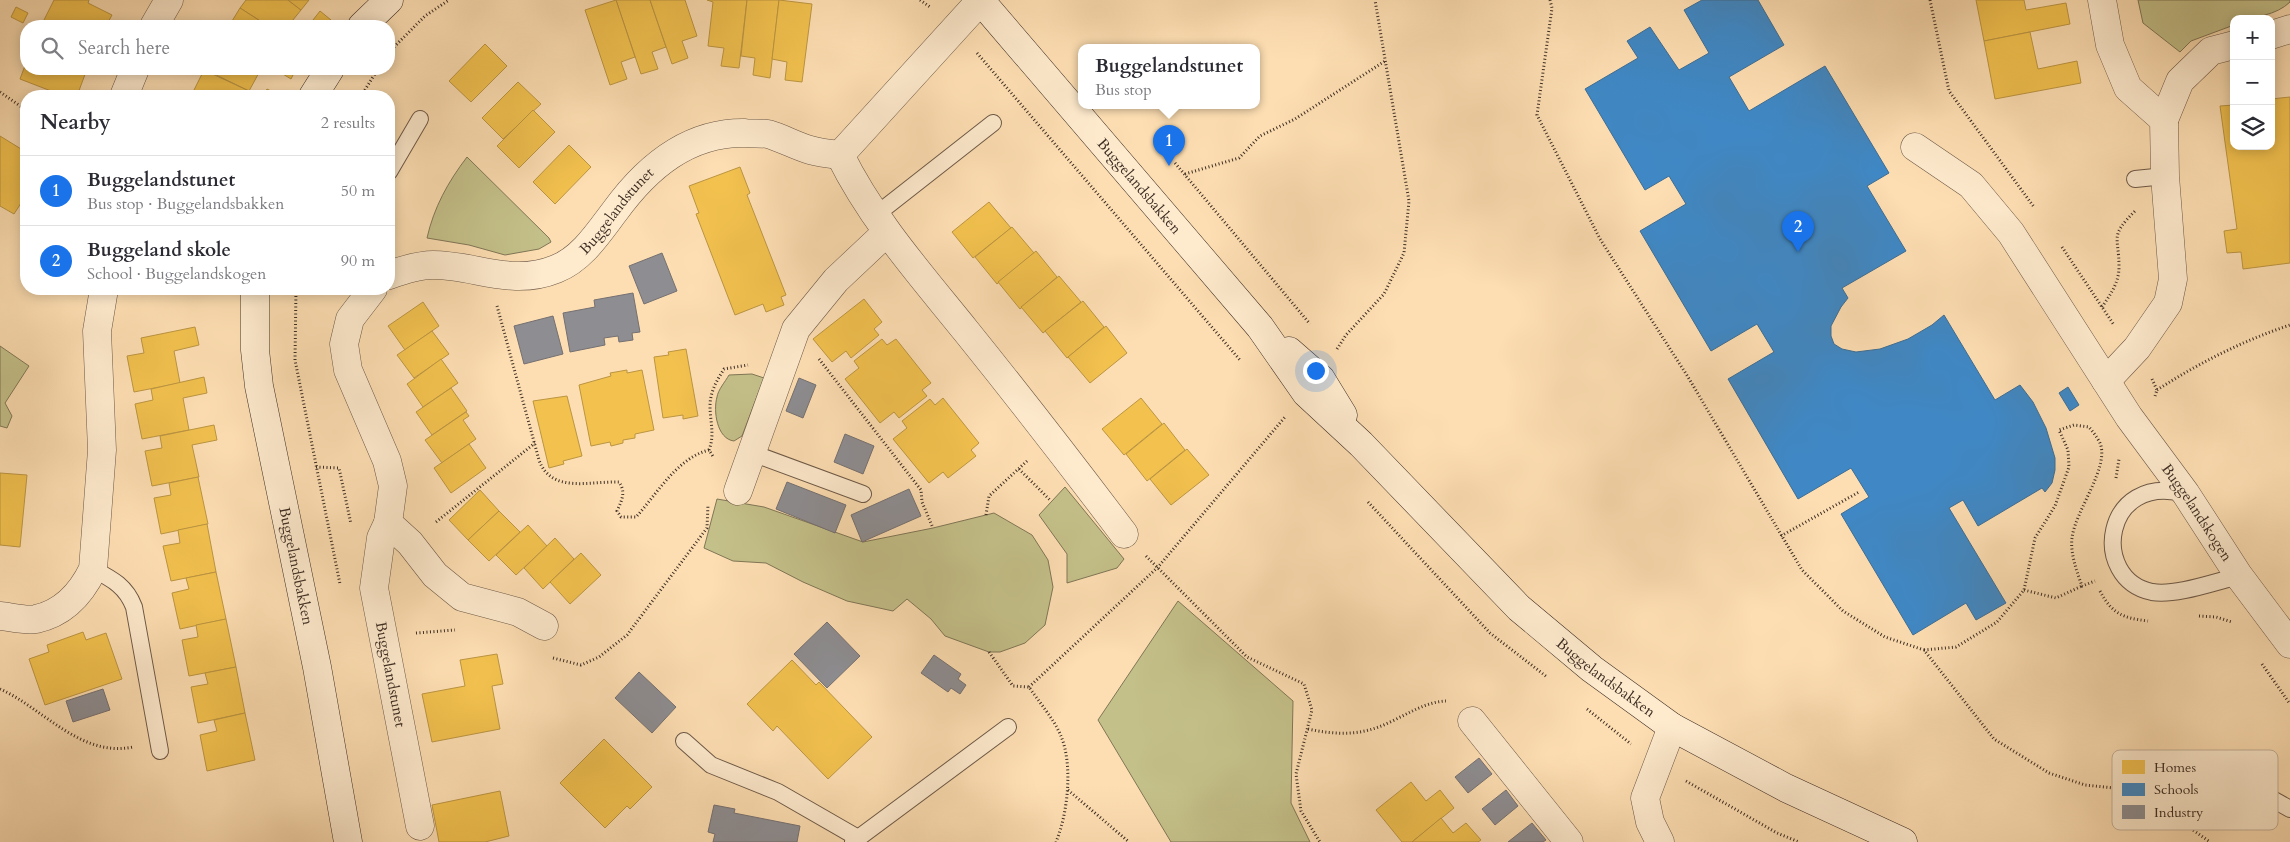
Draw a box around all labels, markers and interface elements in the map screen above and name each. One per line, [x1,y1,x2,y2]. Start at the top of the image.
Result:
map controls [2230,15,2275,150]
button: + [2230,15,2275,60]
search box [20,20,395,75]
icon: search [38,34,66,62]
text: Search here [78,35,170,61]
popup [1078,44,1260,109]
text: Buggelandstunet [1095,53,1243,79]
button: − [2230,60,2275,105]
text: Bus stop [1095,79,1152,101]
button: layers [2230,105,2275,150]
text: Nearby [40,108,111,137]
text: 2 results [321,112,375,134]
pin: 1 [1153,125,1185,166]
street label: Buggelandsbakken [1093,134,1186,238]
street label: Buggelandstunet [575,163,658,259]
text: Buggelandstunet [87,167,235,193]
text: 1 [52,180,60,202]
text: 50 m [341,180,375,202]
text: Bus stop · Buggelandsbakken [87,193,284,215]
pin: 2 [1782,211,1814,252]
text: Buggeland skole [87,237,231,263]
text: 2 [52,250,60,272]
text: 90 m [341,250,375,272]
text: School · Buggelandskogen [87,263,266,285]
your location [1303,358,1329,384]
street label: Buggelandskogen [2157,460,2237,566]
street label: Buggelandsbakken [274,505,318,627]
street label: Buggelandstunet [371,620,411,729]
street label: Buggelandsbakken [1552,633,1660,722]
legend [2112,750,2278,830]
text: Homes [2154,758,2196,777]
text: Schools [2154,780,2199,799]
text: Industry [2154,803,2204,822]

